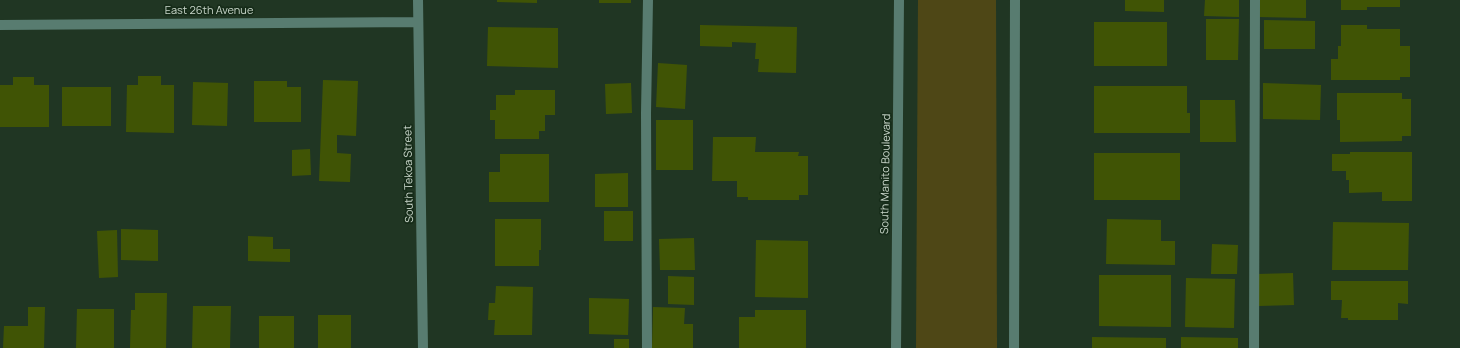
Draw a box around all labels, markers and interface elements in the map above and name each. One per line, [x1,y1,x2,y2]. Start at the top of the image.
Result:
street label: East 26th Avenue [165,4,253,18]
street label: South Manito Boulevard [878,114,894,234]
street label: South Tekoa Street [402,125,416,223]

